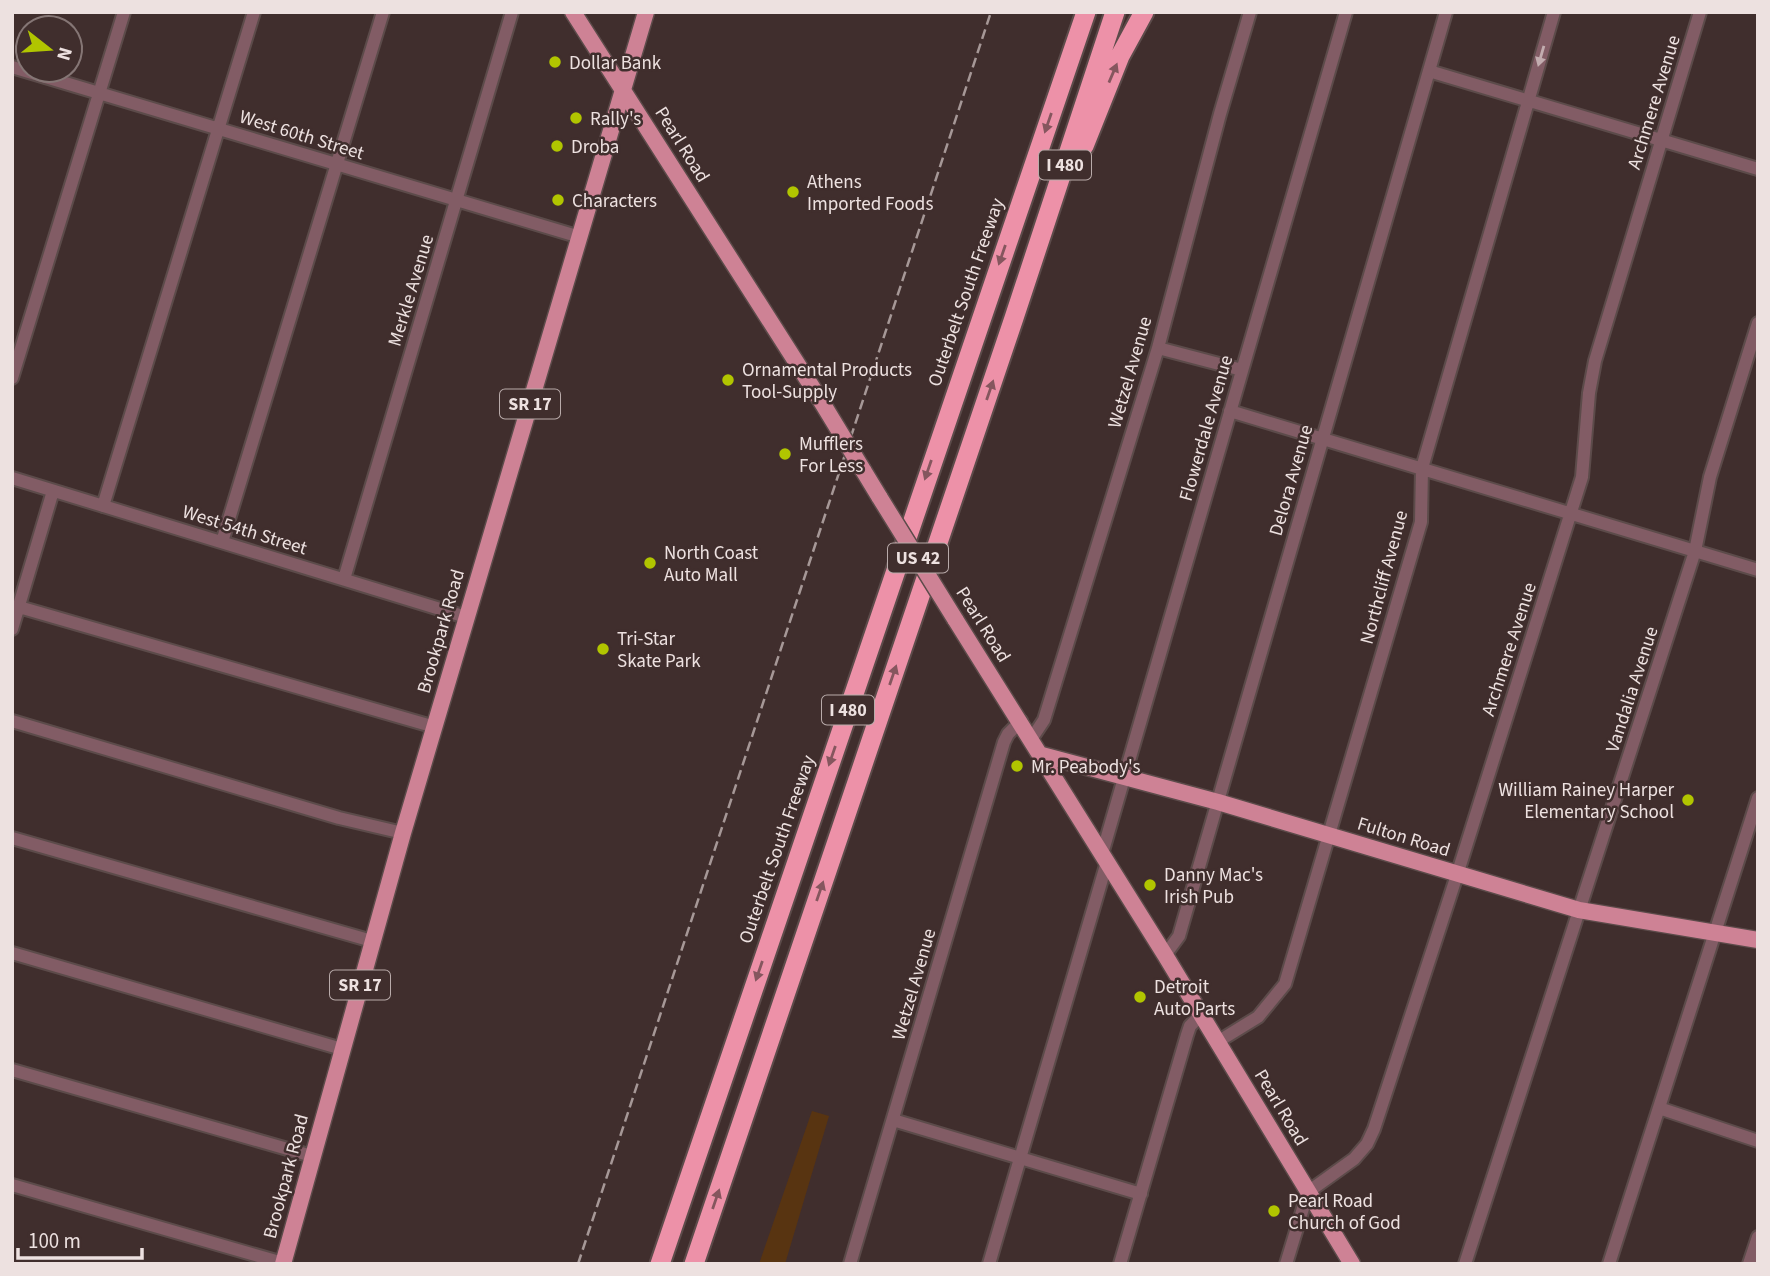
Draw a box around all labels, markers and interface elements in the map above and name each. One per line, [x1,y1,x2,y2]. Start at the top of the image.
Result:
north arrow [14,14,84,84]
street label: Archmere Avenue [1621,32,1688,173]
text: N [49,44,79,64]
one-way arrow [1536,46,1546,67]
place label: Dollar Bank [569,50,662,77]
marker: Dollar Bank [547,54,563,70]
one-way arrow [1108,63,1119,84]
street label: Pearl Road [648,102,716,188]
street label: West 60th Street [236,104,368,167]
place label: Rally's [590,106,641,133]
marker: Rally's [568,110,584,126]
one-way arrow [1042,113,1053,134]
place label: Droba [571,134,619,161]
marker: Droba [549,138,565,154]
road number: I 480 [1039,150,1091,180]
place label: Athens Imported Foods [807,169,933,218]
marker: Athens Imported Foods [785,184,801,200]
place label: Characters [572,188,657,215]
marker: Characters [550,192,566,208]
street label: Outerbelt South Freeway [921,194,1011,390]
street label: Merkle Avenue [382,231,441,350]
one-way arrow [996,245,1007,266]
street label: Wetzel Avenue [1102,313,1159,431]
street label: Flowerdale Avenue [1173,352,1240,505]
place label: Ornamental Products Tool-Supply [742,357,912,406]
marker: Ornamental Products Tool-Supply [720,372,736,388]
one-way arrow [985,380,996,401]
road number: SR 17 [500,390,560,418]
street label: Delora Avenue [1263,422,1320,539]
place label: Mufflers For Less [799,431,863,480]
marker: Mufflers For Less [777,446,793,462]
one-way arrow [923,460,933,481]
street label: West 54th Street [179,499,311,562]
street label: Northcliff Avenue [1354,508,1415,647]
place label: North Coast Auto Mall [664,540,759,589]
road number: US 42 [888,544,948,572]
marker: North Coast Auto Mall [642,555,658,571]
street label: Brookpark Road [411,566,472,697]
street label: Archmere Avenue [1475,579,1544,720]
street label: Pearl Road [949,582,1017,668]
street label: Vandalia Avenue [1599,623,1665,756]
place label: Tri-Star Skate Park [617,626,701,675]
marker: Tri-Star Skate Park [595,641,611,657]
one-way arrow [889,665,899,686]
road number: I 480 [822,696,874,724]
one-way arrow [826,745,837,766]
street label: Outerbelt South Freeway [732,751,822,947]
place label: Mr. Peabody's [1031,754,1140,781]
marker: Mr. Peabody's [1009,758,1025,774]
place label: William Rainey Harper Elementary School [1498,777,1674,826]
marker: William Rainey Harper Elementary School [1680,792,1696,808]
street label: Fulton Road [1354,811,1453,864]
place label: Danny Mac's Irish Pub [1164,862,1263,911]
marker: Danny Mac's Irish Pub [1142,877,1158,893]
one-way arrow [815,880,826,901]
street label: Wetzel Avenue [886,925,943,1043]
one-way arrow [753,961,764,982]
road number: SR 17 [330,970,390,1000]
place label: Detroit Auto Parts [1154,974,1235,1023]
marker: Detroit Auto Parts [1132,989,1148,1005]
street label: Pearl Road [1247,1064,1314,1151]
street label: Brookpark Road [257,1111,316,1242]
place label: Pearl Road Church of God [1288,1188,1401,1237]
one-way arrow [711,1189,722,1210]
marker: Pearl Road Church of God [1266,1203,1282,1219]
scale bar [18,1216,142,1260]
text: 100 m [28,1226,81,1256]

